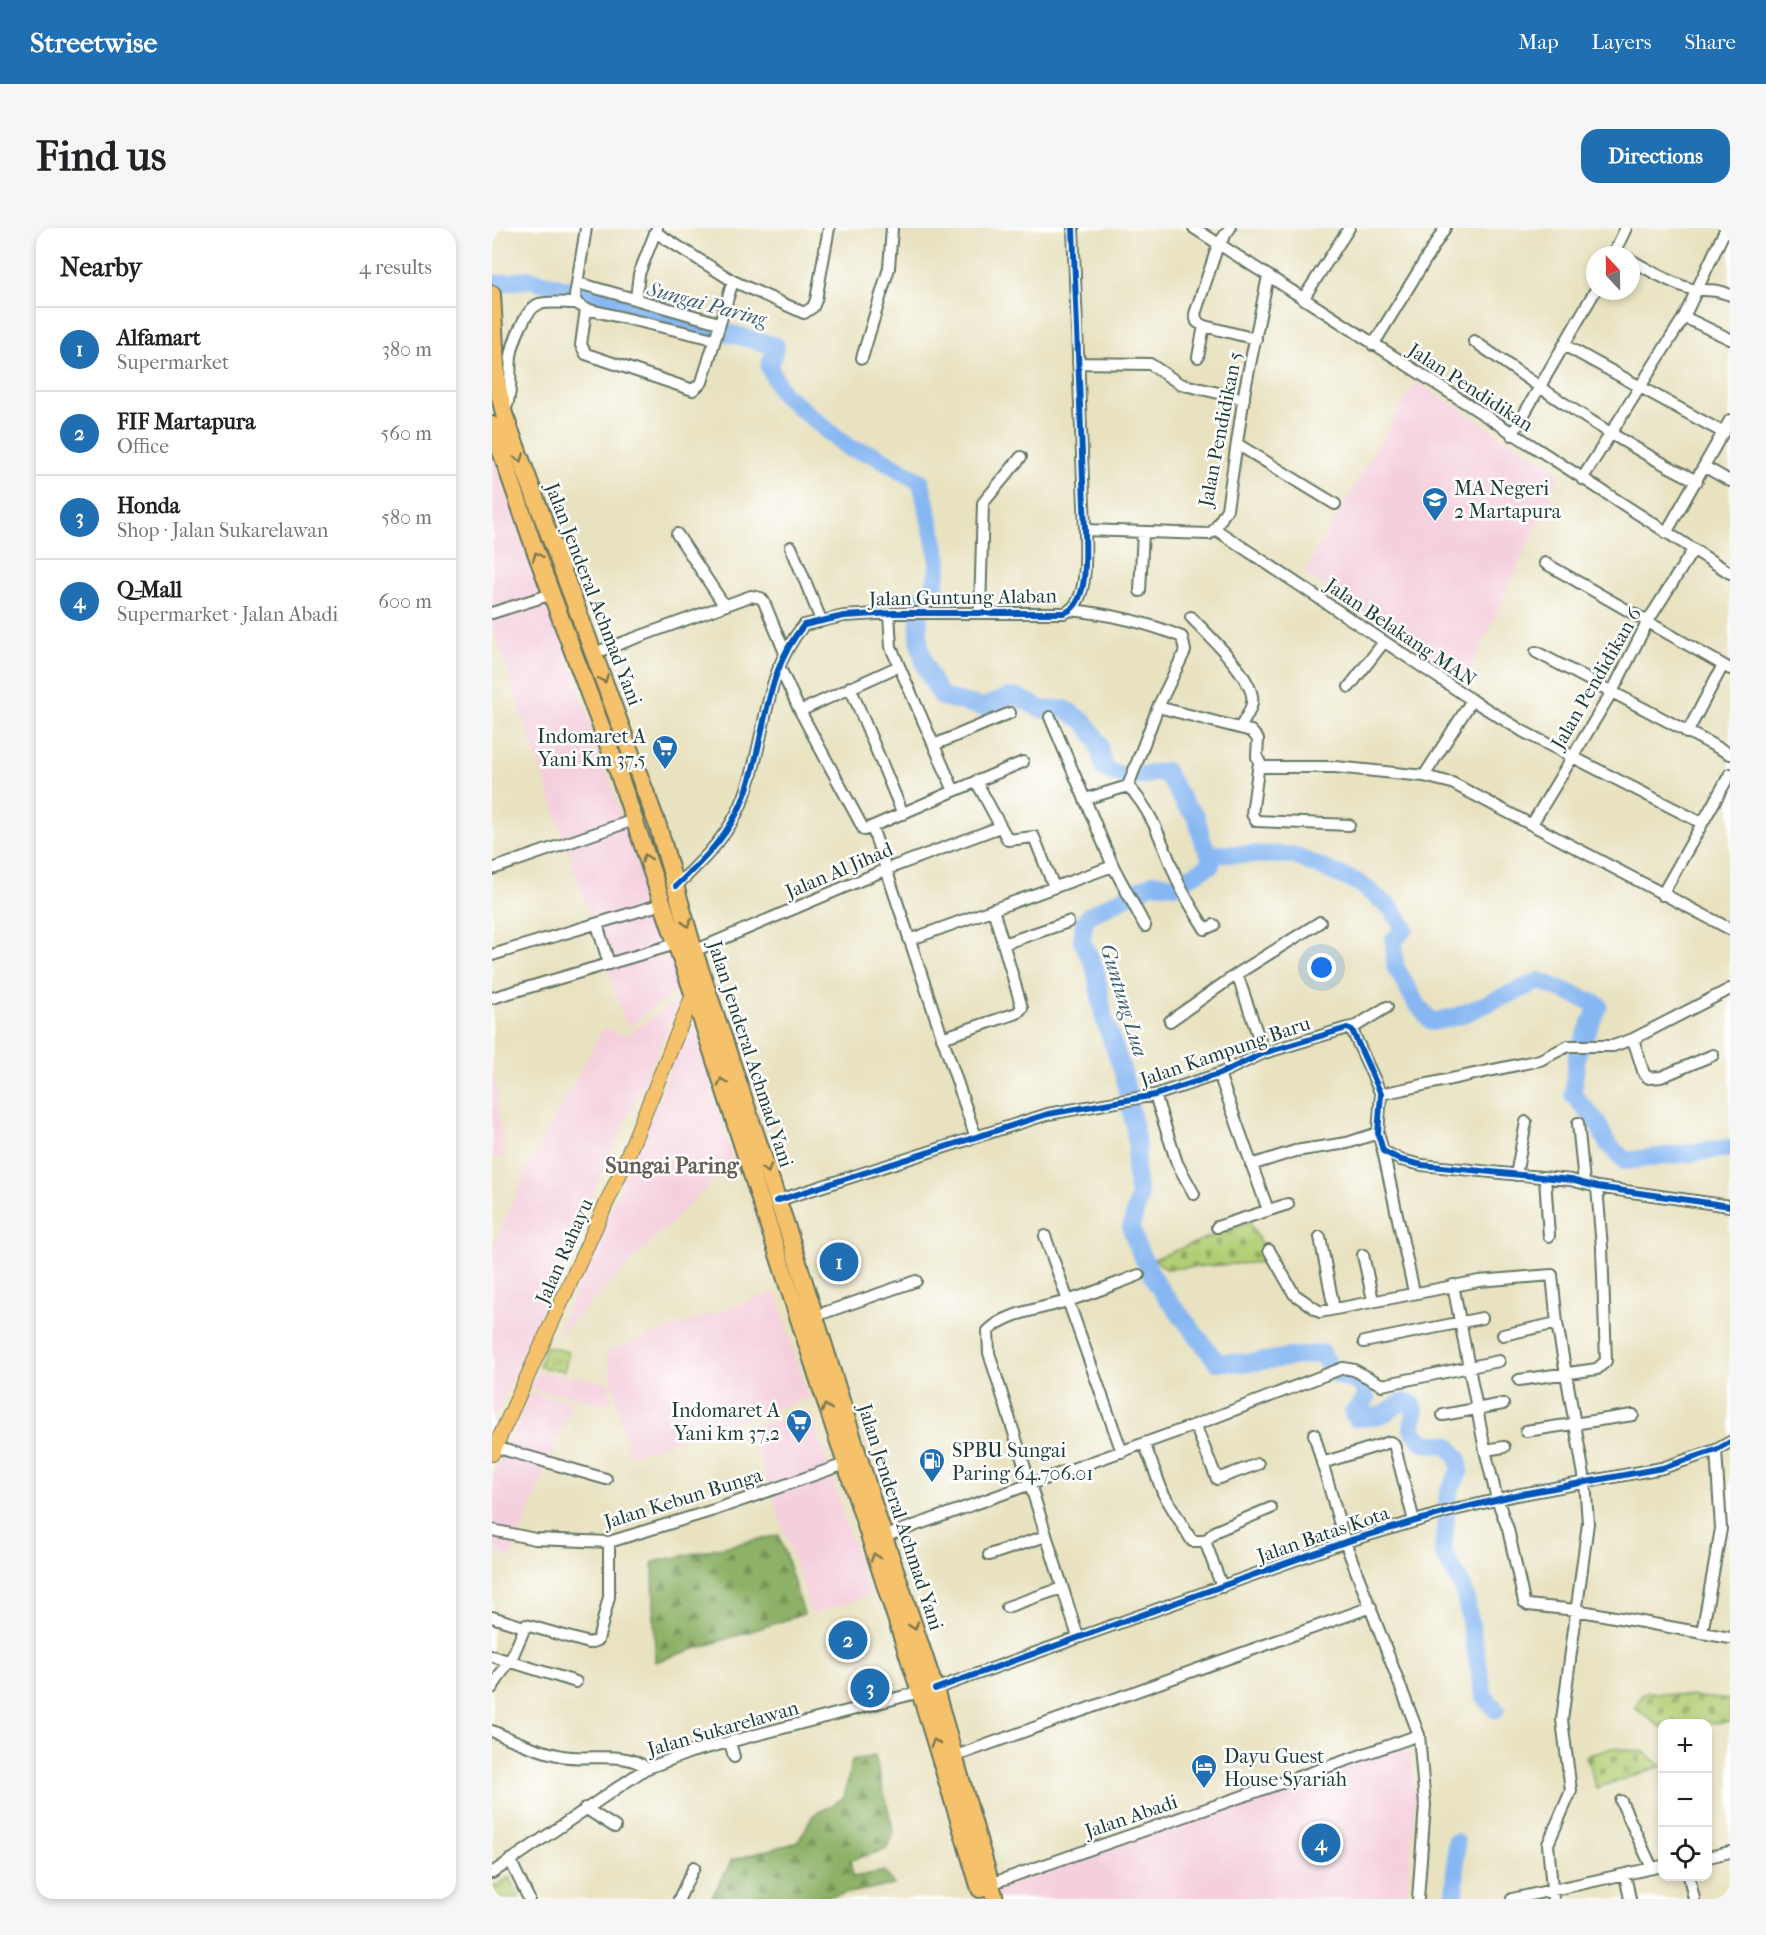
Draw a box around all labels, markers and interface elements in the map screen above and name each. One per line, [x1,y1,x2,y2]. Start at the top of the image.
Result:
text: Streetwise [30,26,157,59]
text: Map [1518,30,1559,54]
text: Layers [1592,30,1651,54]
text: Share [1684,30,1736,54]
button: Directions [1581,129,1730,183]
text: Find us [36,132,166,181]
north arrow [1586,246,1640,300]
text: Nearby [60,252,142,283]
text: 4 results [359,256,432,279]
water label: Sungai Paring [644,276,770,332]
text: Alfamart [117,325,201,351]
street label: Jalan Pendidikan [1402,337,1538,437]
text: 1 [76,338,83,361]
text: 380 m [382,338,432,361]
street label: Jalan Pendidikan 5 [1194,350,1247,511]
text: Supermarket [117,351,229,374]
text: FIF Martapura [117,409,255,435]
text: 2 [74,422,85,445]
text: 560 m [381,422,432,445]
text: Office [117,435,169,458]
one-way arrow [512,452,525,463]
place label: MA Negeri 2 Martapura [1454,477,1562,523]
street label: Jalan Jenderal Achmad Yani [540,478,647,709]
school or university icon: MA Negeri 2 Martapura [1420,485,1450,523]
text: Honda [117,493,180,519]
text: 3 [75,506,84,529]
text: 580 m [381,506,432,529]
text: Shop · Jalan Sukarelawan [117,519,328,542]
one-way arrow [532,551,545,562]
street label: Jalan Belakang MAN [1319,572,1481,691]
text: Q-Mall [117,577,182,603]
street label: Jalan Guntung Alaban [867,584,1058,611]
text: 4 [74,590,85,613]
text: 600 m [378,590,432,613]
text: Supermarket · Jalan Abadi [117,603,338,626]
street label: Jalan Pendidikan 6 [1546,603,1646,755]
one-way arrow [597,673,609,684]
place label: Indomaret A Yani Km 37,5 [537,725,647,771]
supermarket icon: Indomaret A Yani Km 37,5 [650,733,680,771]
street label: Jalan Al Jihad [780,837,897,904]
one-way arrow [641,853,654,864]
one-way arrow [680,918,692,928]
street label: Jalan Jenderal Achmad Yani [702,936,798,1170]
water label: Guntung Lua [1095,941,1153,1059]
your location [1307,953,1336,982]
street label: Jalan Kampung Baru [1135,1011,1314,1092]
one-way arrow [717,1077,729,1088]
district label: Sungai Paring [605,1153,740,1179]
one-way arrow [760,1163,773,1173]
street label: Jalan Rahayu [530,1194,598,1309]
pin: 1 [820,1240,858,1284]
place label: Indomaret A Yani km 37,2 [671,1399,781,1445]
street label: Jalan Jenderal Achmad Yani [852,1399,948,1633]
one-way arrow [821,1403,834,1414]
supermarket icon: Indomaret A Yani km 37,2 [784,1407,814,1445]
place label: SPBU Sungai Paring 64.706.01 [952,1439,1093,1485]
fuel station icon: SPBU Sungai Paring 64.706.01 [917,1446,947,1484]
street label: Jalan Kebun Bunga [599,1463,766,1534]
street label: Jalan Batas Kota [1252,1501,1393,1568]
one-way arrow [870,1552,882,1563]
pin: 2 [828,1618,868,1662]
one-way arrow [906,1620,919,1631]
pin: 3 [850,1666,890,1710]
street label: Jalan Sukarelawan [643,1696,802,1762]
map controls [1658,1719,1712,1881]
button: + [1658,1719,1712,1773]
one-way arrow [930,1738,942,1749]
place label: Dayu Guest House Syariah [1224,1745,1348,1791]
hotel icon: Dayu Guest House Syariah [1189,1752,1219,1790]
button: − [1658,1773,1712,1827]
street label: Jalan Abadi [1080,1790,1181,1844]
pin: 4 [1302,1820,1340,1866]
button: locate [1658,1827,1712,1881]

